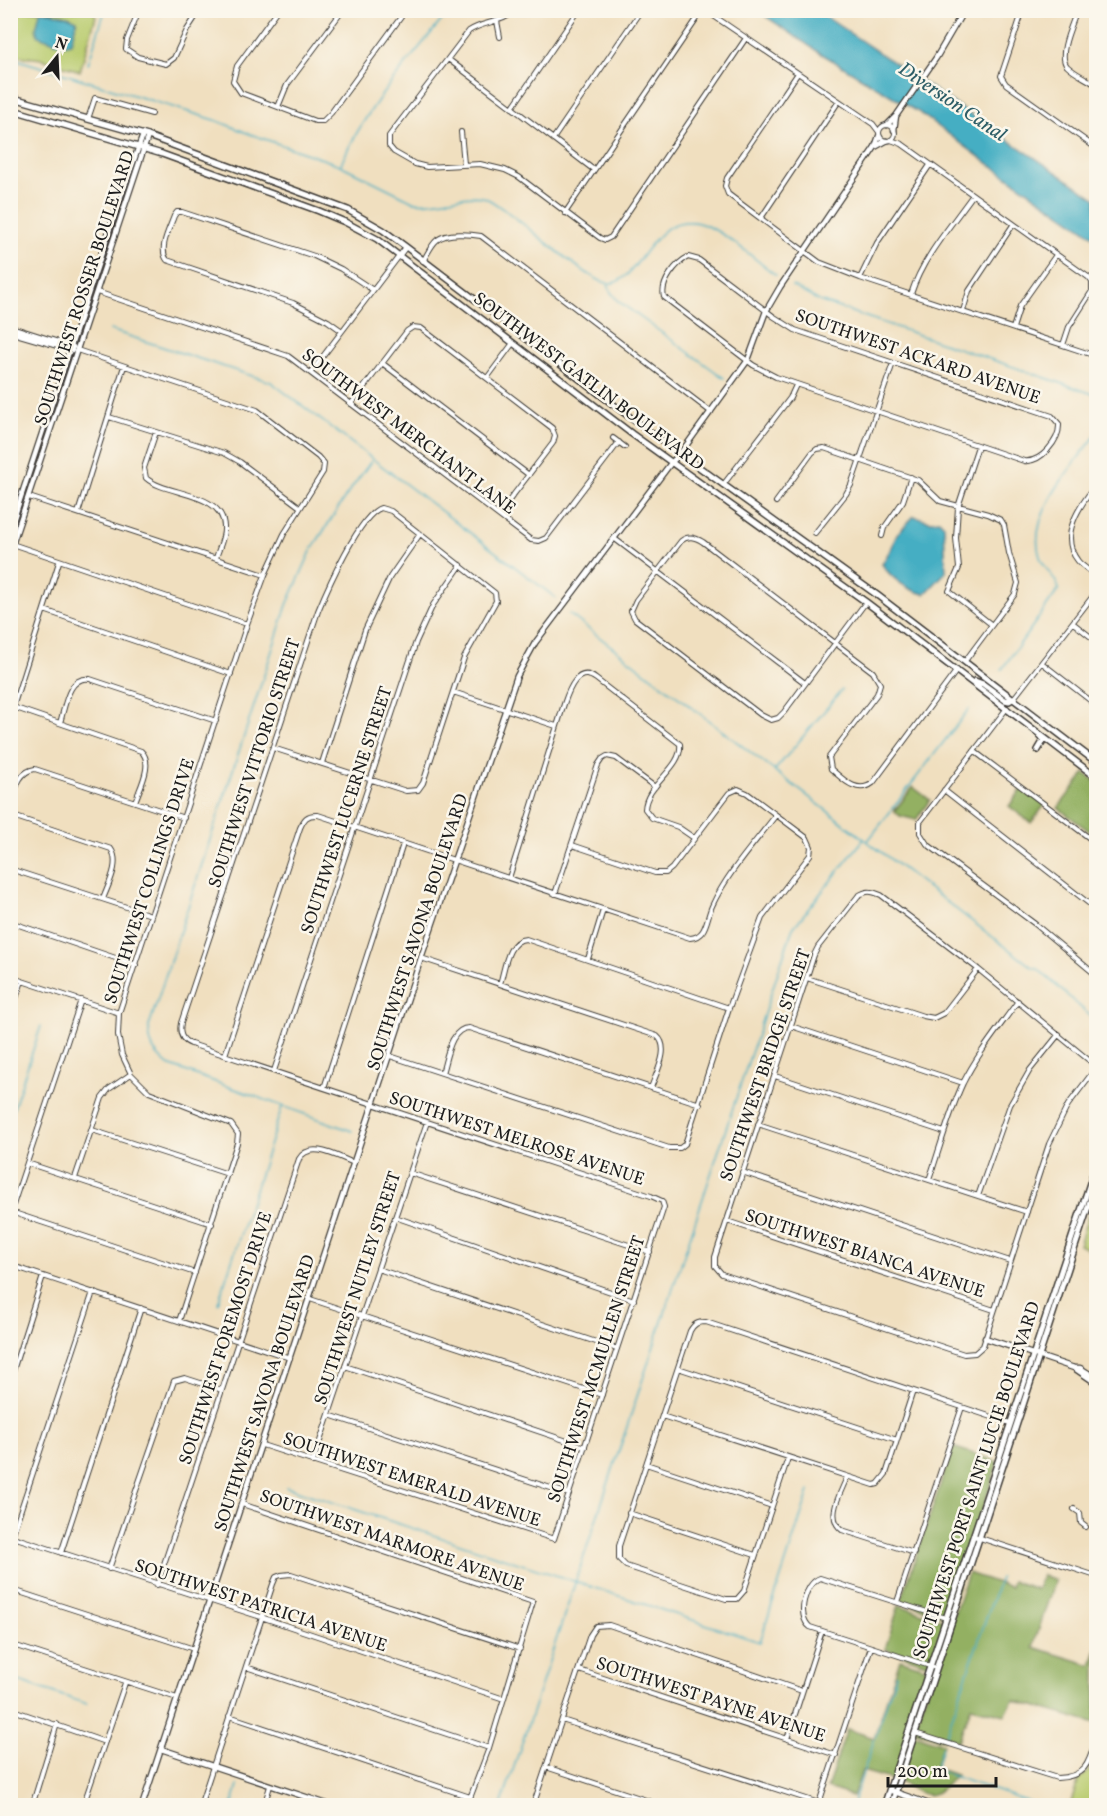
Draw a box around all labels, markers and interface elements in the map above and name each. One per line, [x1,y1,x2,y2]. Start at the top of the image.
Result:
north arrow [27,27,87,87]
text: N [52,32,70,57]
water label: Diversion Canal [892,56,1012,149]
street label: SOUTHWEST ROSSER BOULEVARD [29,148,142,429]
street label: SOUTHWEST GATLIN BOULEVARD [468,287,709,477]
street label: SOUTHWEST ACKARD AVENUE [791,304,1044,411]
street label: SOUTHWEST MERCHANT LANE [296,343,520,521]
street label: SOUTHWEST VITTORIO STREET [203,635,308,892]
street label: SOUTHWEST LUCERNE STREET [296,683,399,937]
street label: SOUTHWEST COLLINGS DRIVE [99,755,202,1007]
street label: SOUTHWEST SAVONA BOULEVARD [362,791,475,1074]
street label: SOUTHWEST BRIDGE STREET [715,945,818,1185]
street label: SOUTHWEST MELROSE AVENUE [385,1086,648,1193]
street label: SOUTHWEST NUTLEY STREET [309,1168,408,1409]
street label: SOUTHWEST BIANCA AVENUE [741,1204,988,1305]
street label: SOUTHWEST FOREMOST DRIVE [174,1209,279,1468]
street label: SOUTHWEST MCMULLEN STREET [542,1232,653,1506]
street label: SOUTHWEST SAVONA BOULEVARD [209,1252,322,1535]
street label: SOUTHWEST PORT SAINT LUCIE BOULEVARD [908,1298,1047,1662]
street label: SOUTHWEST EMERALD AVENUE [279,1427,544,1534]
street label: SOUTHWEST MARMORE AVENUE [256,1484,527,1599]
street label: SOUTHWEST PATRICIA AVENUE [131,1554,390,1659]
street label: SOUTHWEST PAYNE AVENUE [593,1651,829,1749]
scale bar [888,1750,996,1788]
text: 200 m [897,1760,948,1785]

